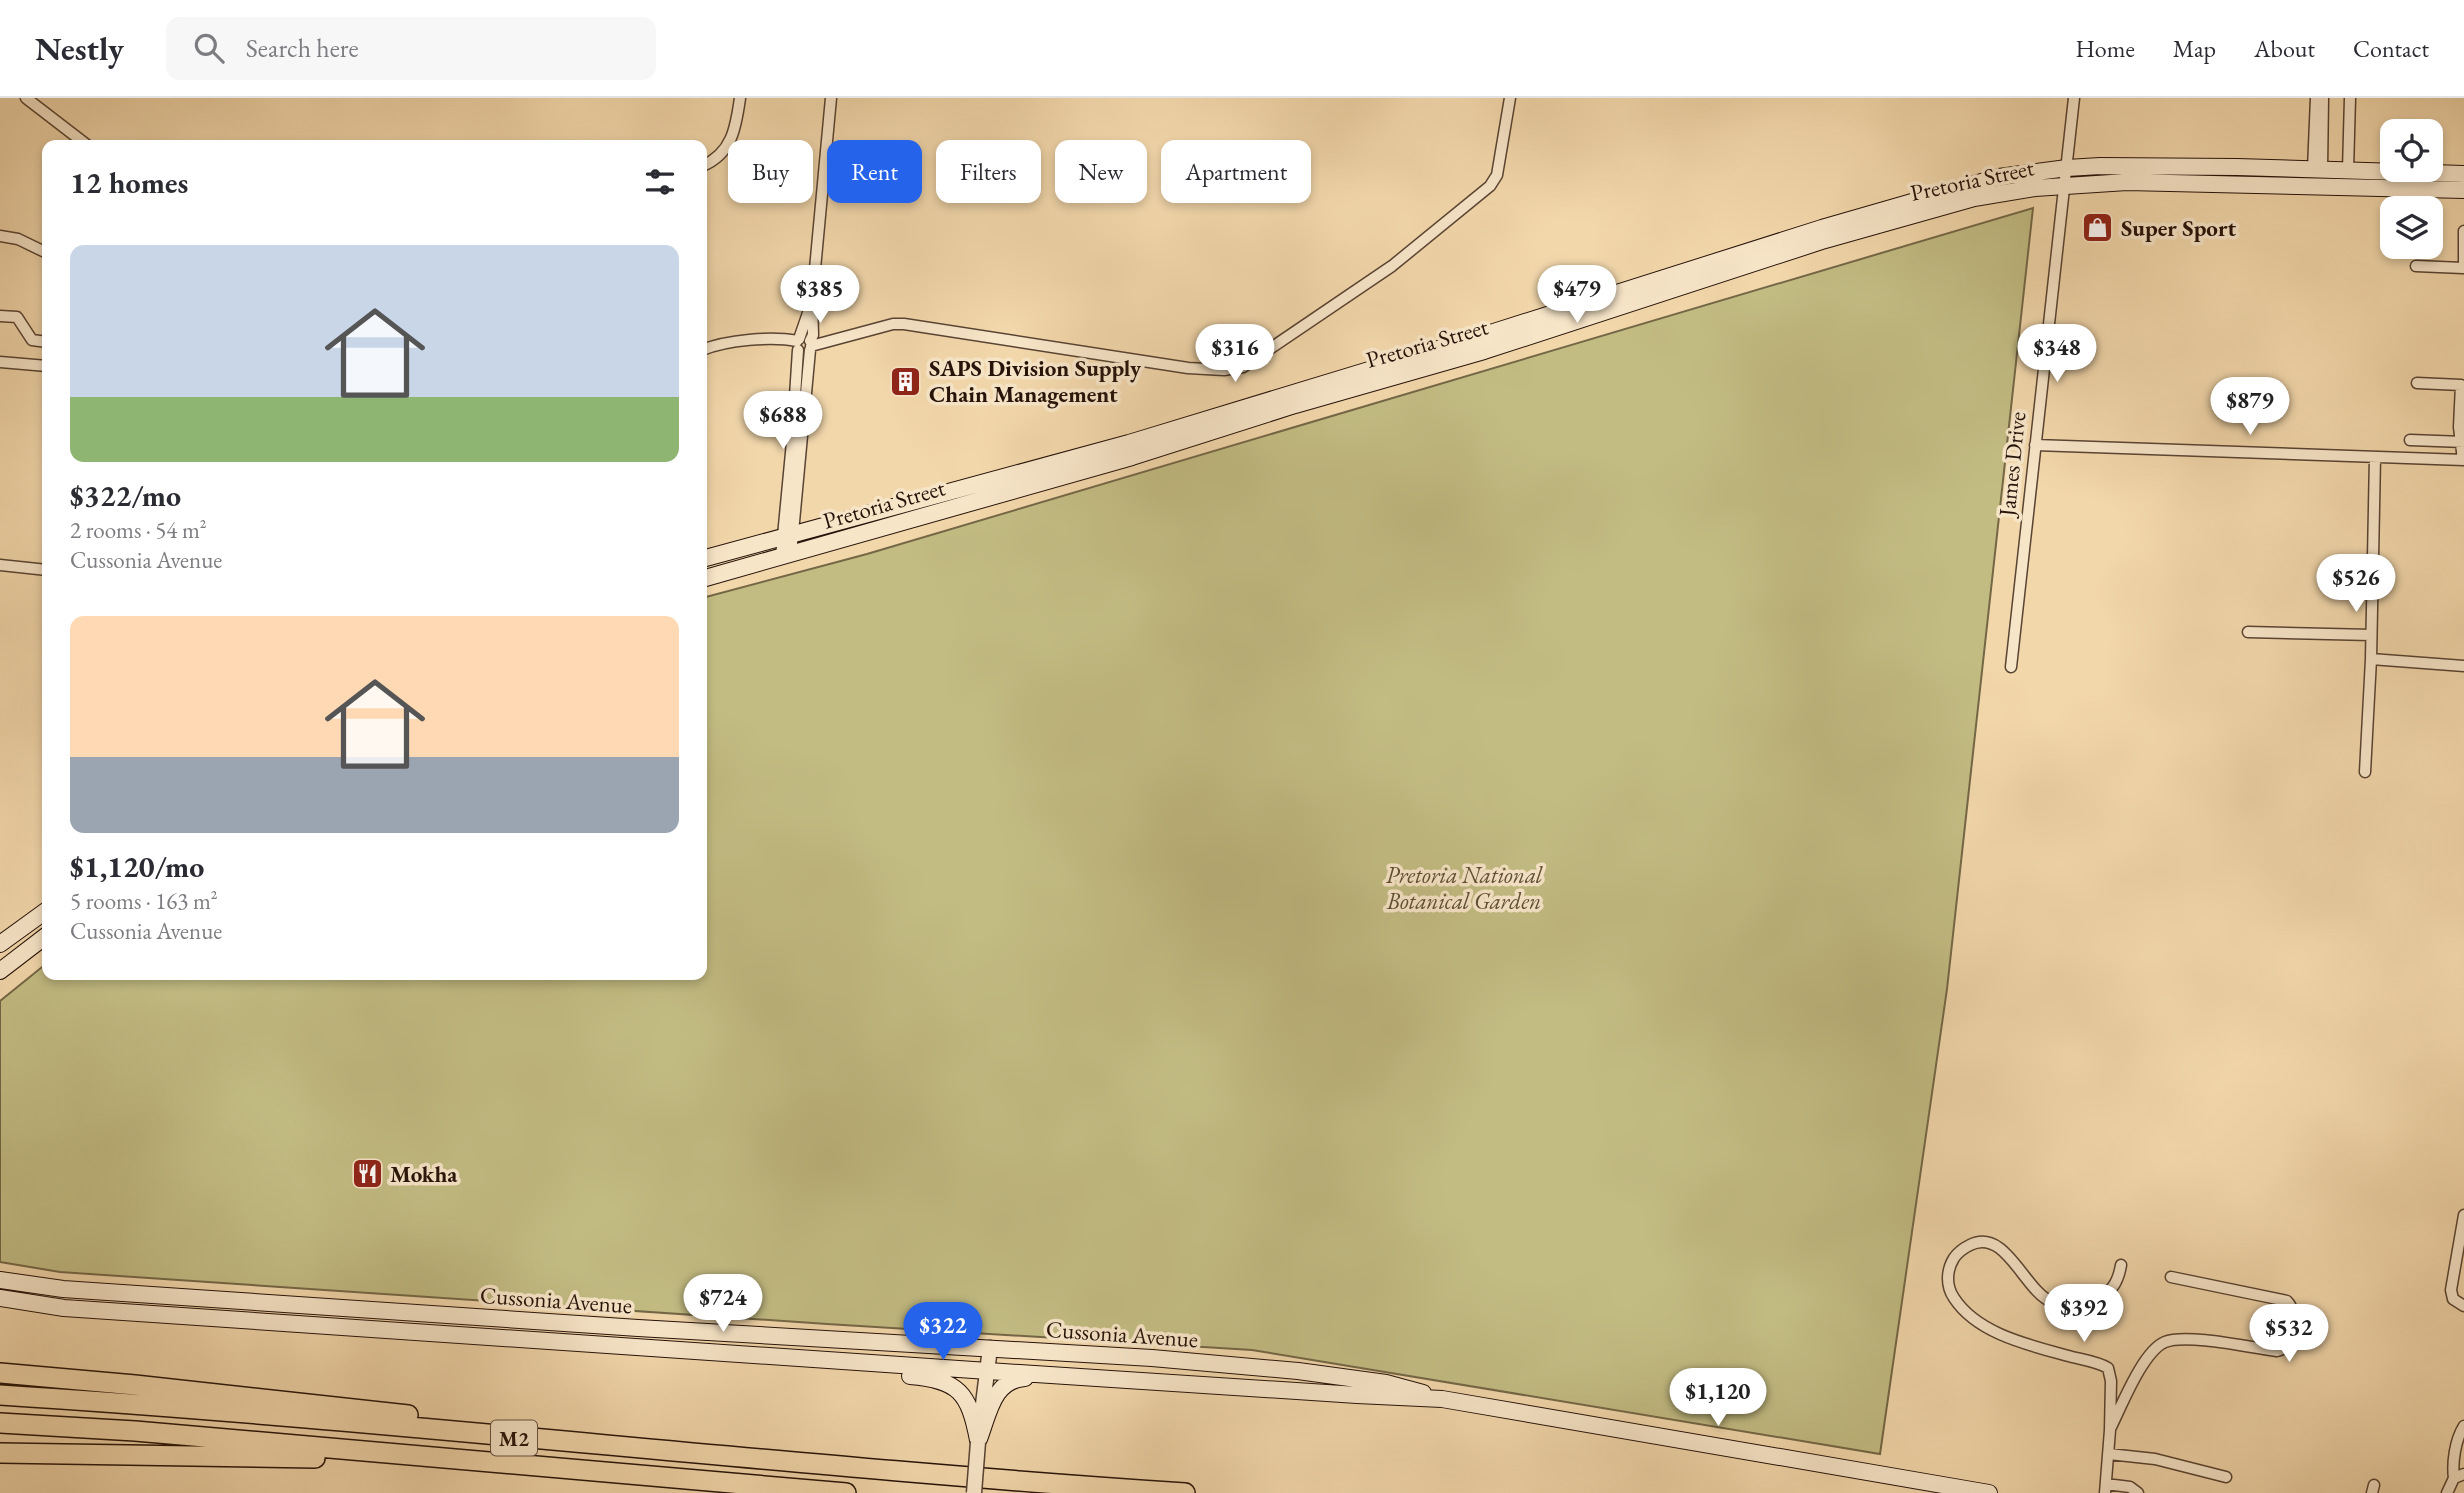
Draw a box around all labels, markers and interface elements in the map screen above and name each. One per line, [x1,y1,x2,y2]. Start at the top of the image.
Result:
search box [166,17,656,80]
text: Nestly [35,27,124,70]
icon: search [190,29,228,67]
text: Search here [246,31,359,65]
text: Home [2075,33,2135,64]
text: Map [2173,33,2216,64]
text: About [2254,33,2315,64]
text: Contact [2353,33,2429,64]
map controls [2380,119,2443,259]
button: locate [2380,119,2443,182]
chip: Buy [728,140,813,203]
chip: Rent [827,140,922,203]
chip: Filters [936,140,1041,203]
chip: New [1055,140,1147,203]
chip: Apartment [1161,140,1311,203]
street label: Pretoria Street [1907,152,2037,208]
text: 12 homes [70,163,188,202]
icon: filters [641,163,679,201]
button: layers [2380,196,2443,259]
shop icon: Super Sport [2081,211,2115,245]
place label: Super Sport [2121,213,2236,243]
pin: $385 [779,266,861,325]
pin: $479 [1536,266,1618,325]
text: $385 [796,273,844,303]
text: $479 [1553,273,1601,303]
icon: home [312,290,438,416]
street label: Pretoria Street [1363,311,1492,375]
pin: $316 [1194,324,1276,384]
pin: $348 [2016,324,2098,384]
text: $316 [1211,332,1259,362]
text: $348 [2033,332,2081,362]
place label: SAPS Division Supply Chain Management [929,353,1142,409]
building icon: SAPS Division Supply Chain Management [889,364,923,398]
pin: $879 [2209,378,2291,437]
text: $879 [2226,385,2274,415]
pin: $688 [742,392,824,451]
text: $688 [759,399,807,429]
street label: James Drive [1991,410,2032,520]
street label: Pretoria Street [820,472,949,536]
text: $322/mo [70,476,181,515]
text: 2 rooms · 54 m² [70,515,207,545]
text: Cussonia Avenue [70,545,222,575]
pin: $526 [2315,554,2397,614]
text: $526 [2332,562,2380,592]
icon: home [312,661,438,787]
text: $1,120/mo [70,847,204,886]
park label: Pretoria National Botanical Garden [1386,860,1543,916]
text: 5 rooms · 163 m² [70,886,218,916]
text: Cussonia Avenue [70,916,222,946]
restaurant icon: Mokha [350,1157,384,1191]
place label: Mokha [390,1159,458,1189]
pin: $724 [682,1274,764,1334]
street label: Cussonia Avenue [479,1280,633,1320]
text: $724 [699,1282,747,1312]
pin: $392 [2043,1284,2125,1344]
text: $392 [2060,1292,2108,1322]
pin: $322 [902,1302,984,1362]
pin: $532 [2248,1304,2330,1364]
text: $322 [919,1310,967,1340]
text: $532 [2265,1312,2313,1342]
street label: Cussonia Avenue [1045,1314,1199,1354]
pin: $1,120 [1661,1368,1775,1428]
text: $1,120 [1686,1376,1750,1406]
road number: M2 [491,1420,537,1456]

